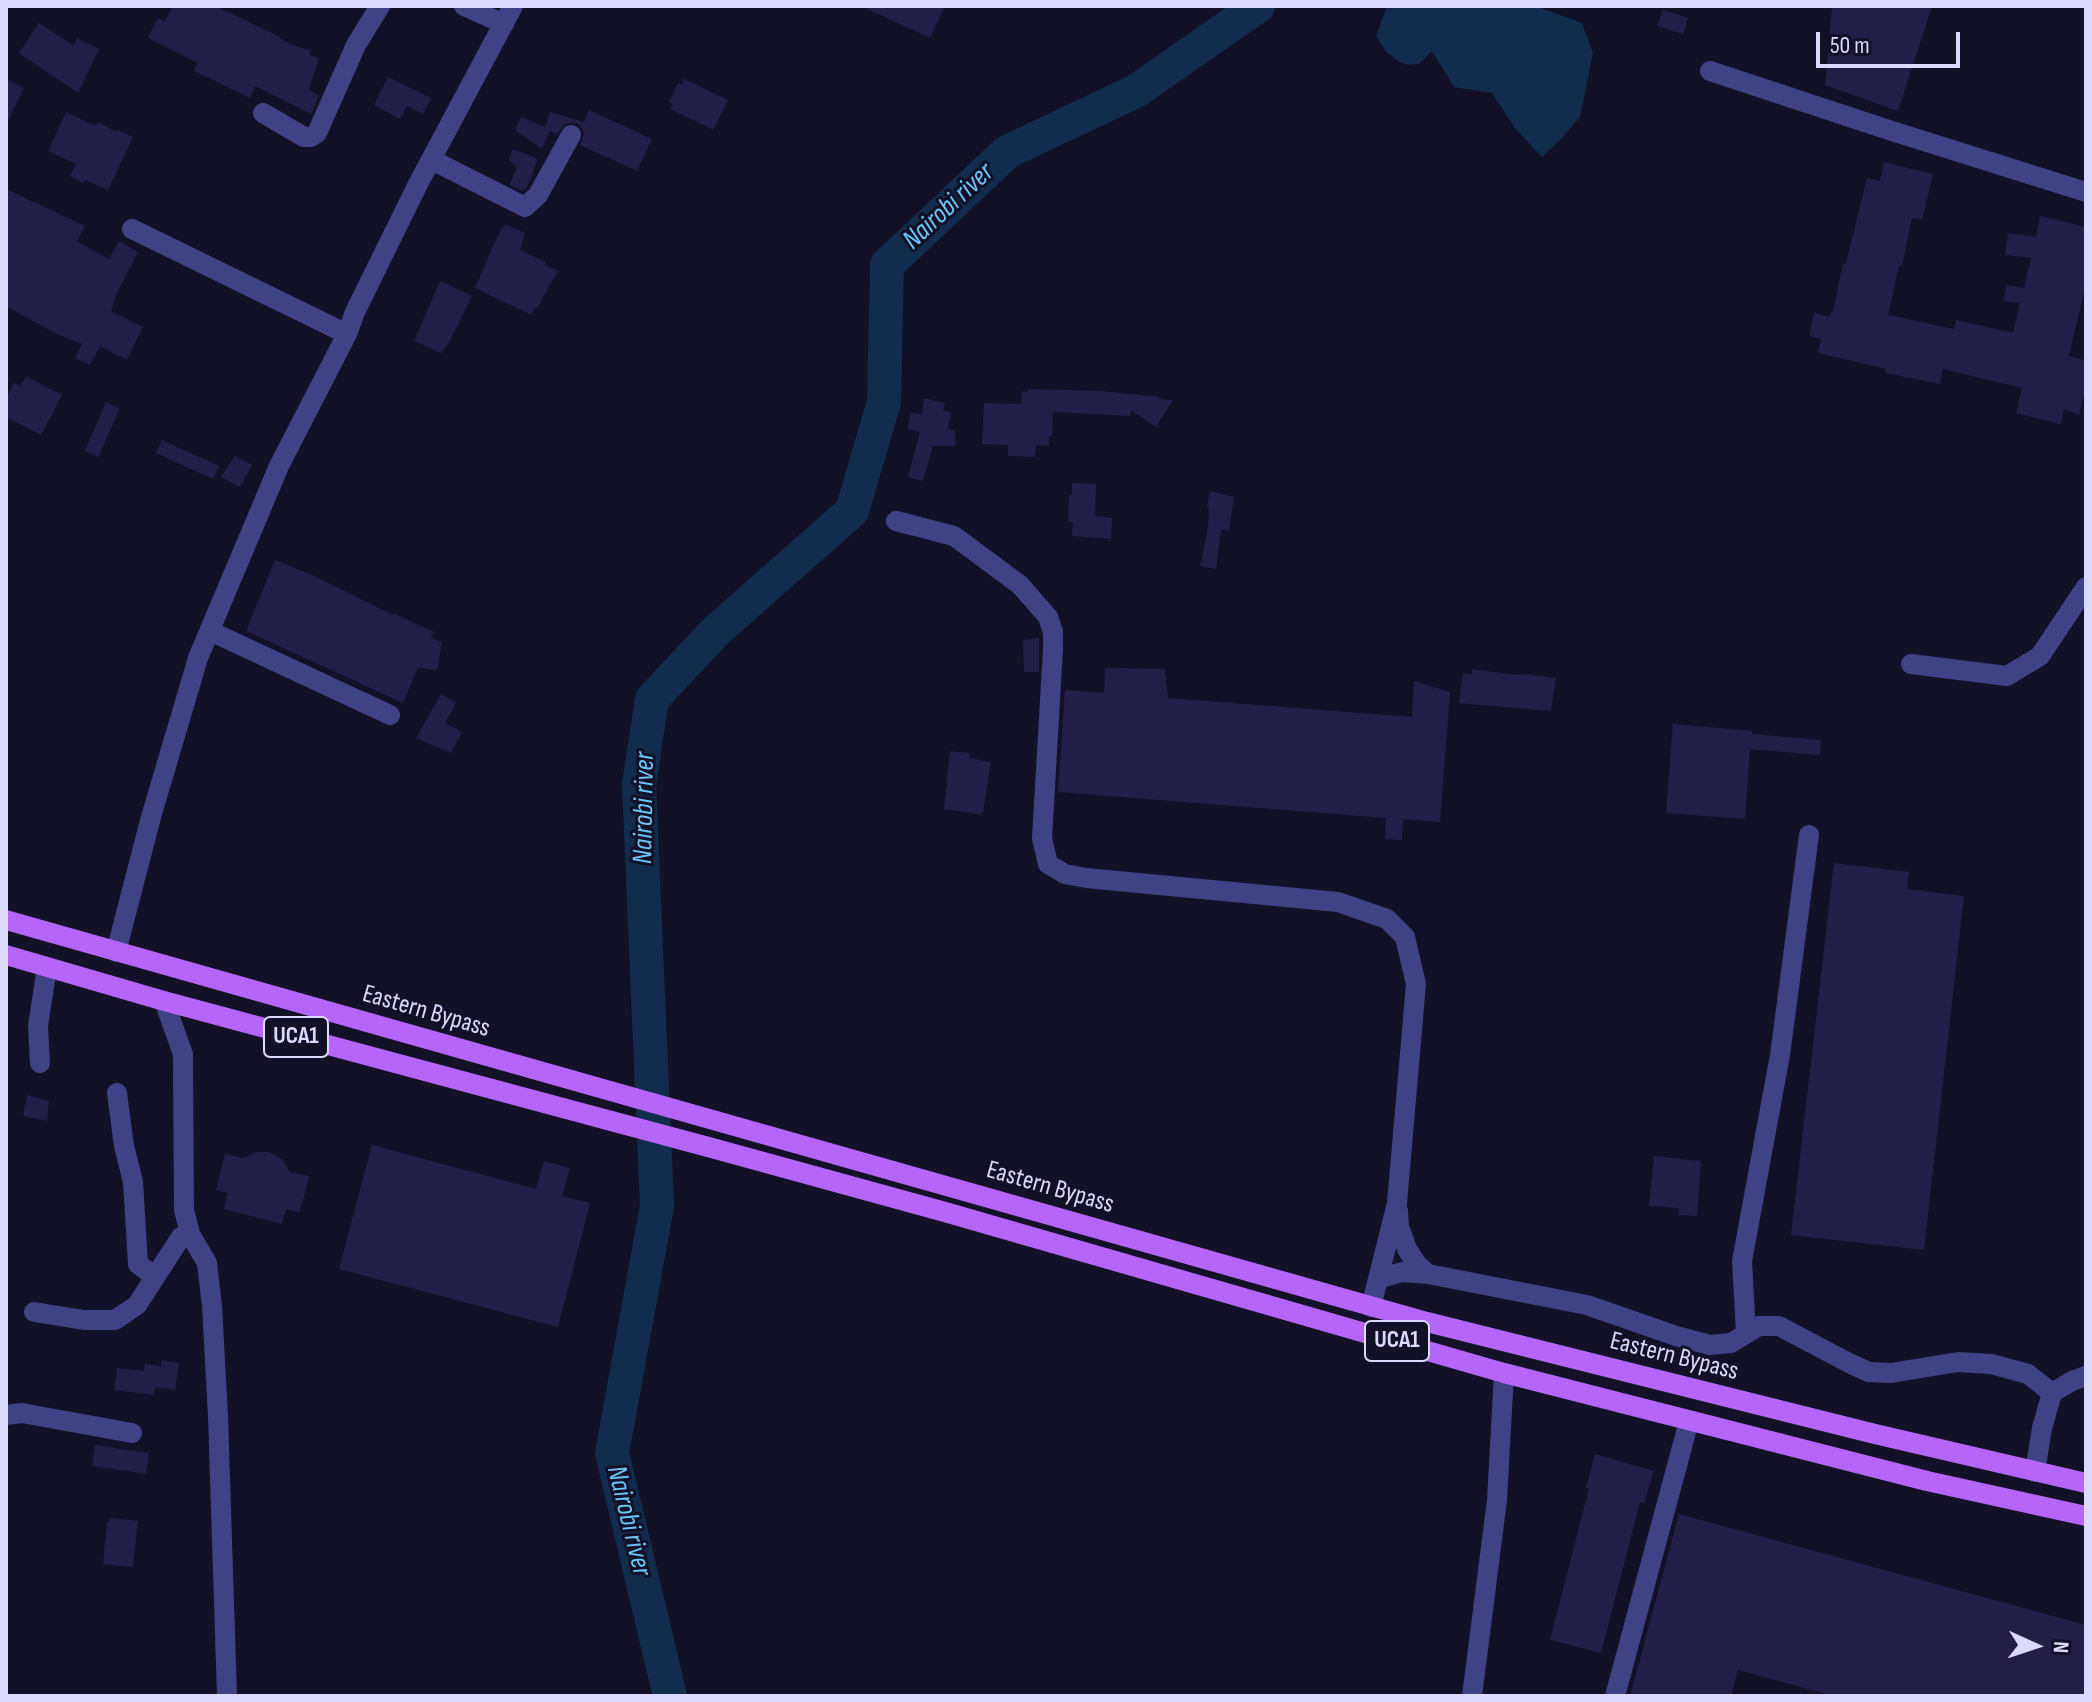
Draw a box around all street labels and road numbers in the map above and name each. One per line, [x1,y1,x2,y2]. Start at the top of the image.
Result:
street label: Eastern Bypass [359,979,493,1045]
road number: UCA1 [264,1017,328,1057]
street label: Eastern Bypass [983,1155,1117,1221]
road number: UCA1 [1365,1321,1429,1361]
street label: Eastern Bypass [1607,1326,1741,1388]

